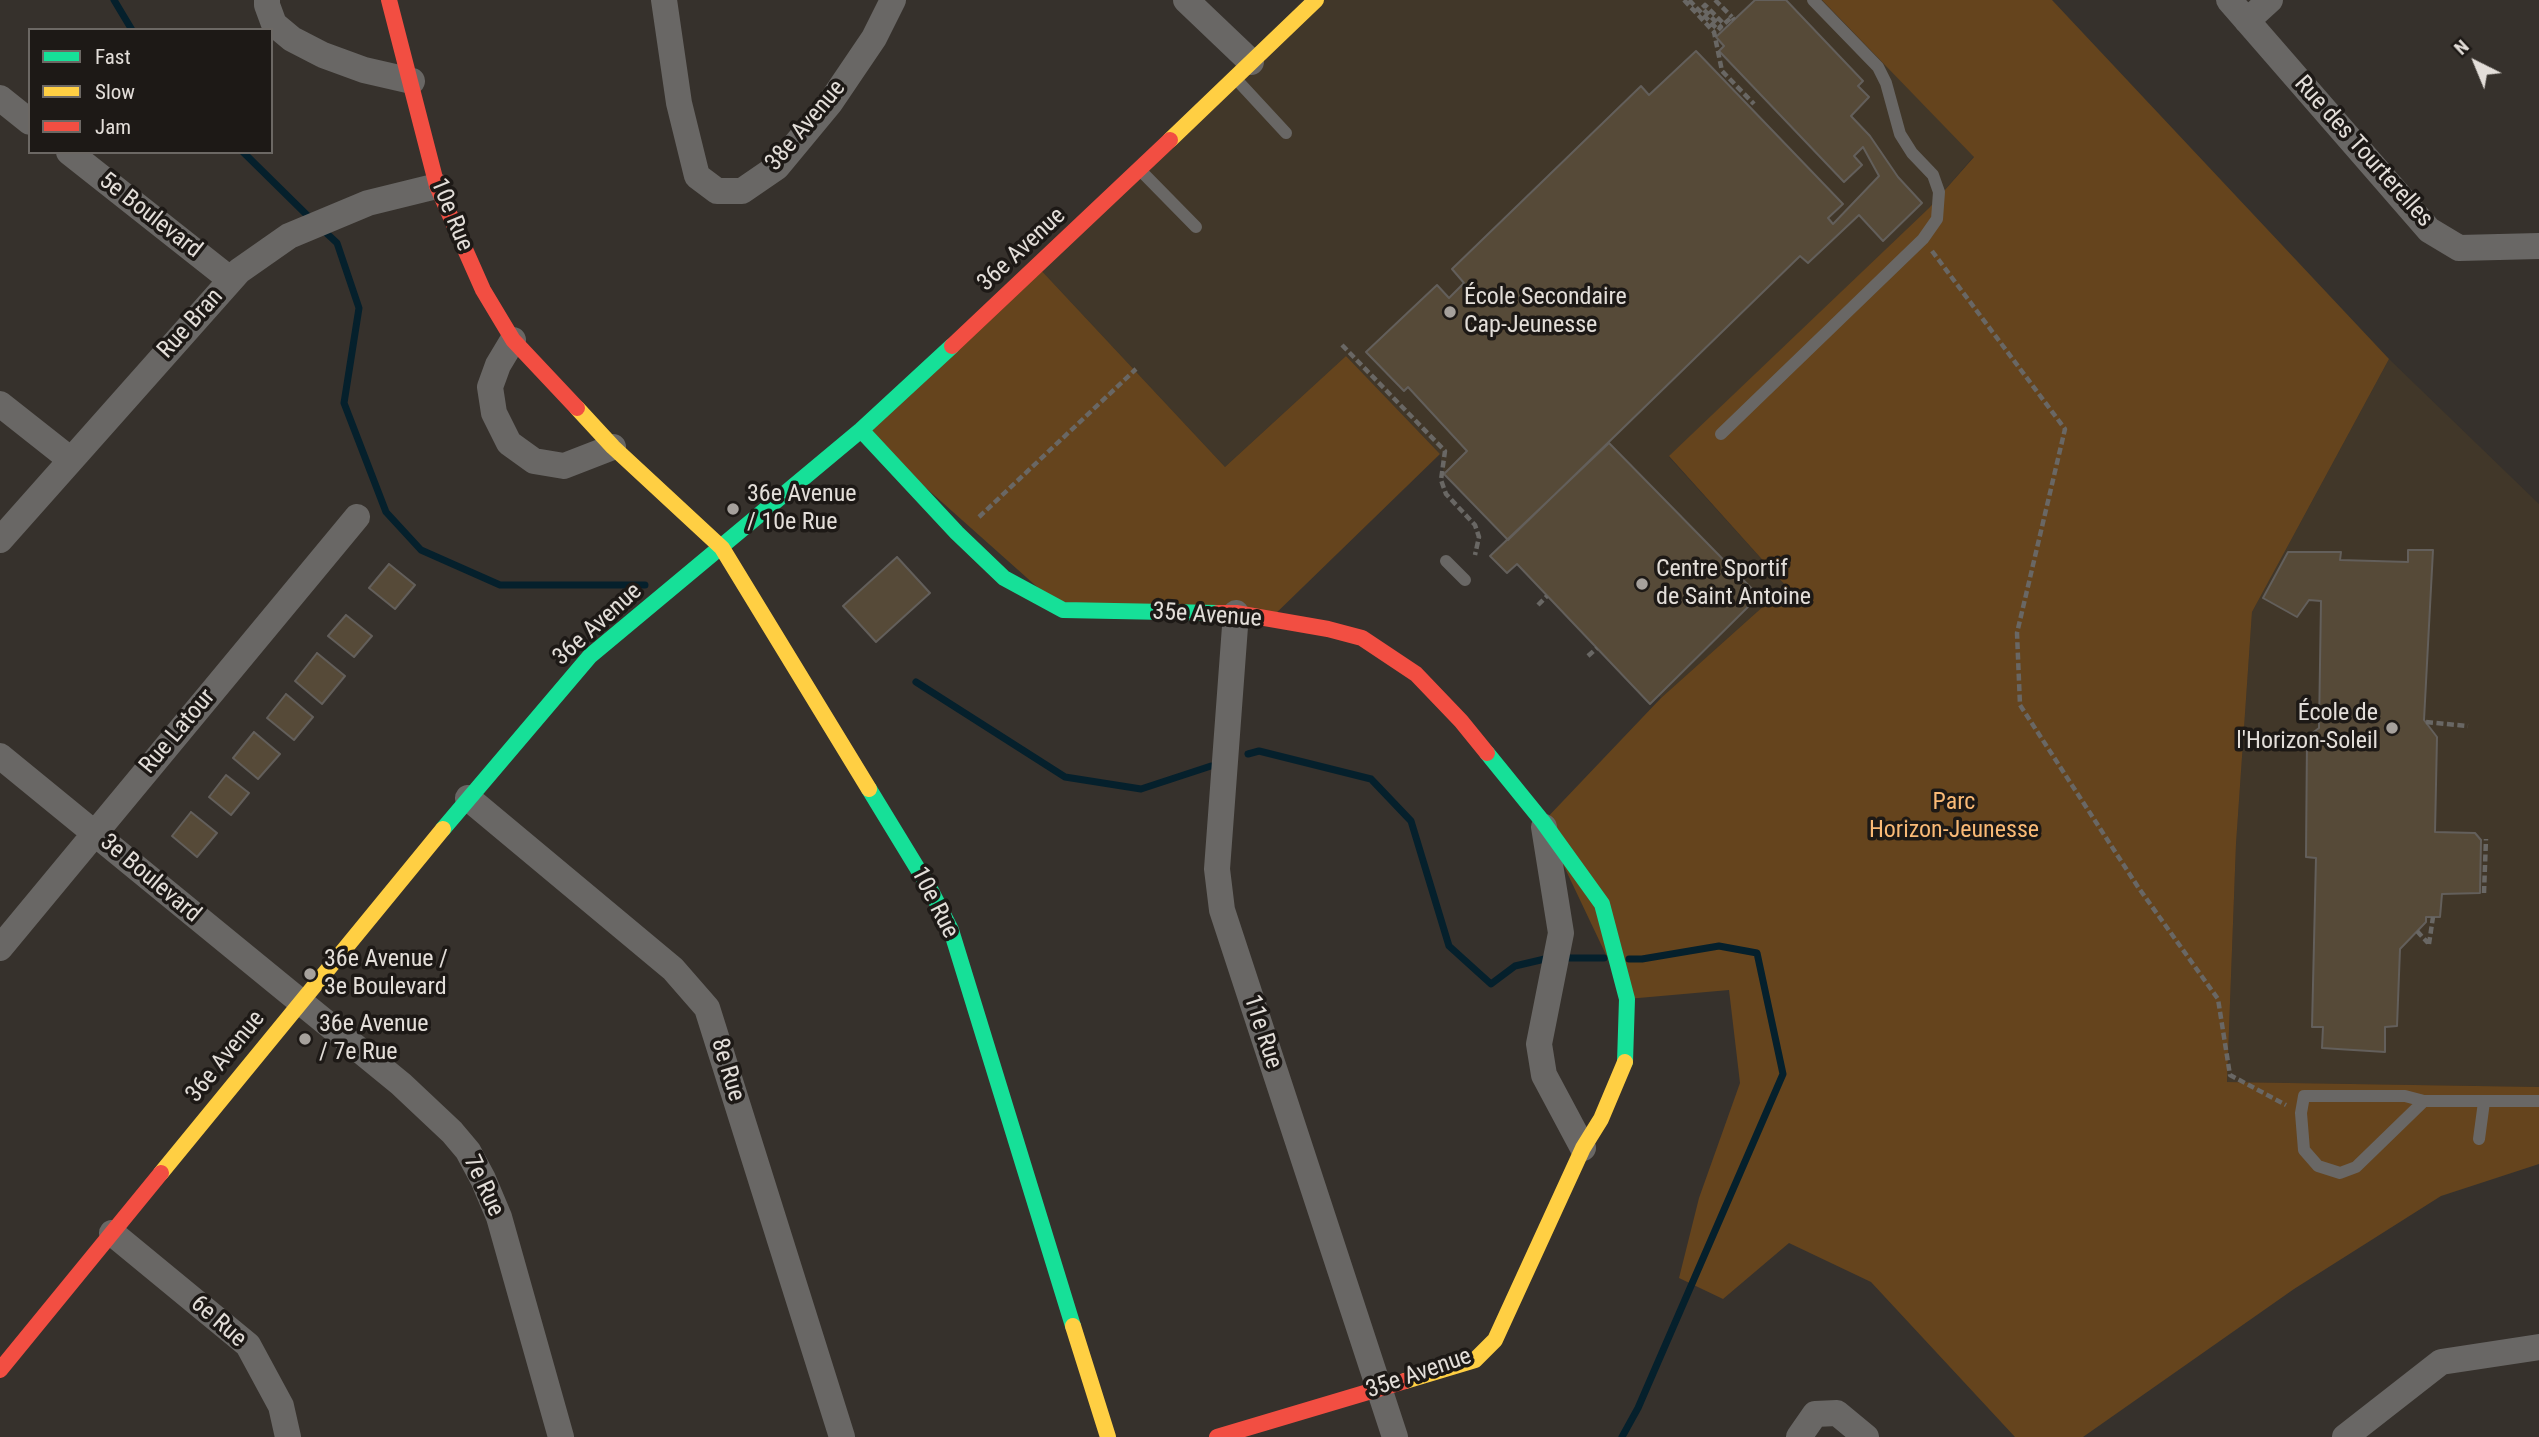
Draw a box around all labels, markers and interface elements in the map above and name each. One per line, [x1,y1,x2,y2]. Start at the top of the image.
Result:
legend [28,28,273,154]
north arrow [2441,28,2511,98]
text: N [2449,35,2473,60]
text: Fast [95,45,131,69]
street label: Rue des Tourterelles [2288,70,2438,234]
street label: 38e Avenue [760,75,852,177]
text: Slow [95,80,135,104]
text: Jam [95,115,131,139]
street label: 5e Boulevard [93,167,207,265]
street label: 10e Rue [423,174,479,256]
street label: 36e Avenue [972,202,1072,298]
street label: Rue Bran [152,283,230,365]
place label: École Secondaire Cap-Jeunesse [1464,284,1627,340]
marker: École Secondaire Cap-Jeunesse [1442,304,1458,320]
place label: 36e Avenue / 10e Rue [747,481,857,537]
marker: 36e Avenue / 10e Rue [725,501,741,517]
place label: Centre Sportif de Saint Antoine [1656,556,1811,612]
marker: Centre Sportif de Saint Antoine [1634,576,1650,592]
street label: 36e Avenue [548,578,648,672]
street label: 35e Avenue [1151,598,1263,634]
street label: Rue Latour [134,684,222,780]
place label: École de l'Horizon-Soleil [2236,700,2378,756]
marker: École de l'Horizon-Soleil [2384,720,2400,736]
park label: Parc Horizon-Jeunesse [1869,789,2039,845]
street label: 3e Boulevard [94,829,206,929]
street label: 10e Rue [904,863,964,943]
place label: 36e Avenue / 3e Boulevard [324,946,448,1002]
marker: 36e Avenue / 3e Boulevard [302,966,318,982]
street label: 11e Rue [1237,991,1287,1073]
street label: 36e Avenue [180,1005,272,1109]
place label: 36e Avenue / 7e Rue [319,1011,429,1067]
marker: 36e Avenue / 7e Rue [297,1031,313,1047]
street label: 8e Rue [704,1035,750,1105]
street label: 7e Rue [456,1151,510,1221]
street label: 6e Rue [184,1290,252,1354]
street label: 35e Avenue [1363,1343,1475,1405]

